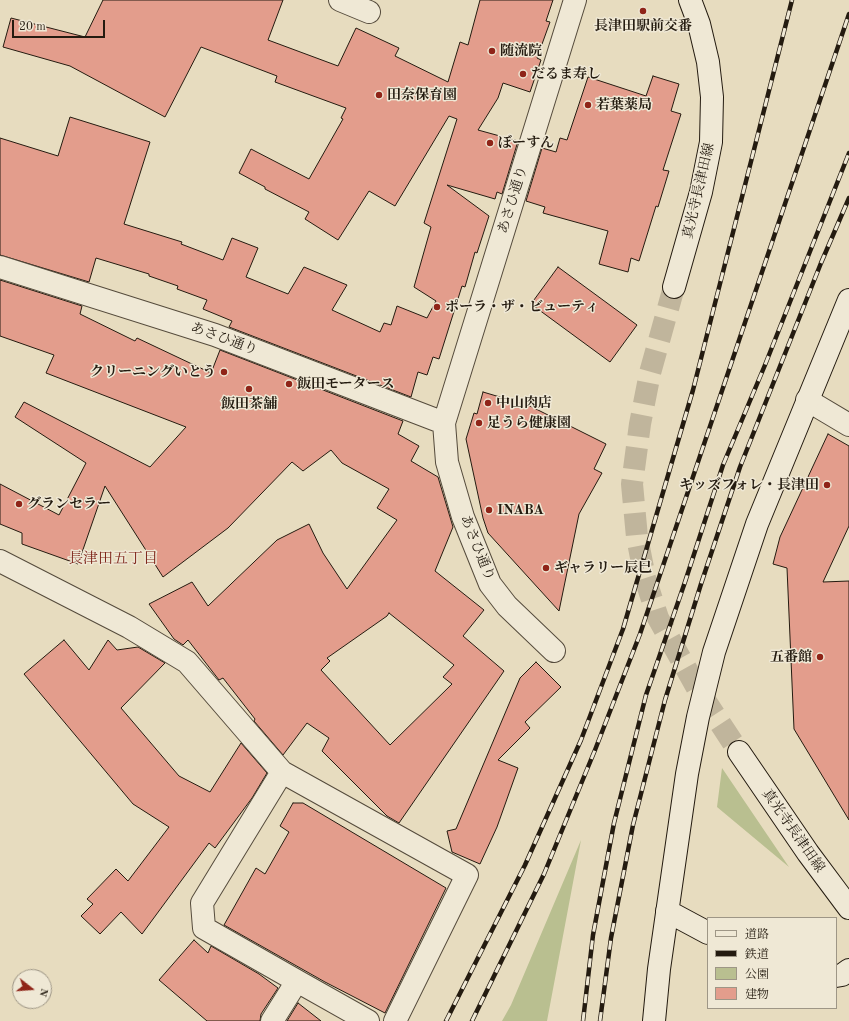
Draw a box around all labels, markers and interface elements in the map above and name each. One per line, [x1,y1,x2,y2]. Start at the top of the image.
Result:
marker: 長津田駅前交番 [638,6,648,16]
scale bar [14,12,107,38]
place label: 長津田駅前交番 [594,18,692,34]
text: 20 m [19,21,46,33]
place label: 随流院 [500,43,542,59]
marker: 随流院 [487,46,497,56]
place label: だるま寿し [531,66,601,82]
marker: だるま寿し [518,69,528,79]
place label: 田奈保育園 [387,87,457,103]
marker: 田奈保育園 [374,90,384,100]
place label: 若葉薬局 [596,97,652,113]
marker: 若葉薬局 [583,100,593,110]
place label: ぼーすん [498,135,554,151]
marker: ぼーすん [485,138,495,148]
street label: 真光寺長津田線 [680,141,718,241]
street label: あさひ通り [495,164,531,236]
place label: ポーラ・ザ・ビューティ [445,299,599,315]
marker: ポーラ・ザ・ビューティ [432,302,442,312]
street label: あさひ通り [188,319,260,359]
place label: クリーニングいとう [90,364,216,380]
marker: クリーニングいとう [219,367,229,377]
place label: 飯田モータース [297,376,394,392]
marker: 飯田モータース [284,379,294,389]
marker: 飯田茶舗 [244,384,254,394]
place label: 中山肉店 [496,395,552,411]
place label: 飯田茶舗 [221,396,277,412]
marker: 中山肉店 [483,398,493,408]
place label: 足うら健康園 [487,415,571,431]
marker: 足うら健康園 [474,418,484,428]
place label: キッズフォレ・長津田 [679,477,819,493]
marker: キッズフォレ・長津田 [822,480,832,490]
place label: グランセラー [27,496,111,512]
marker: グランセラー [14,499,24,509]
place label: INABA [497,502,544,518]
marker: INABA [484,505,494,515]
street label: あさひ通り [456,512,498,584]
district label: 長津田五丁目 [68,550,158,568]
place label: ギャラリー辰巳 [554,560,652,576]
marker: ギャラリー辰巳 [541,563,551,573]
place label: 五番館 [770,649,812,665]
marker: 五番館 [815,652,825,662]
street label: 真光寺長津田線 [758,786,828,876]
legend [707,917,837,1009]
text: 道路 [745,929,769,941]
text: 鉄道 [745,949,769,961]
north arrow [12,969,52,1009]
text: 公園 [745,969,769,981]
text: N [37,987,49,998]
text: 建物 [745,989,769,1001]

